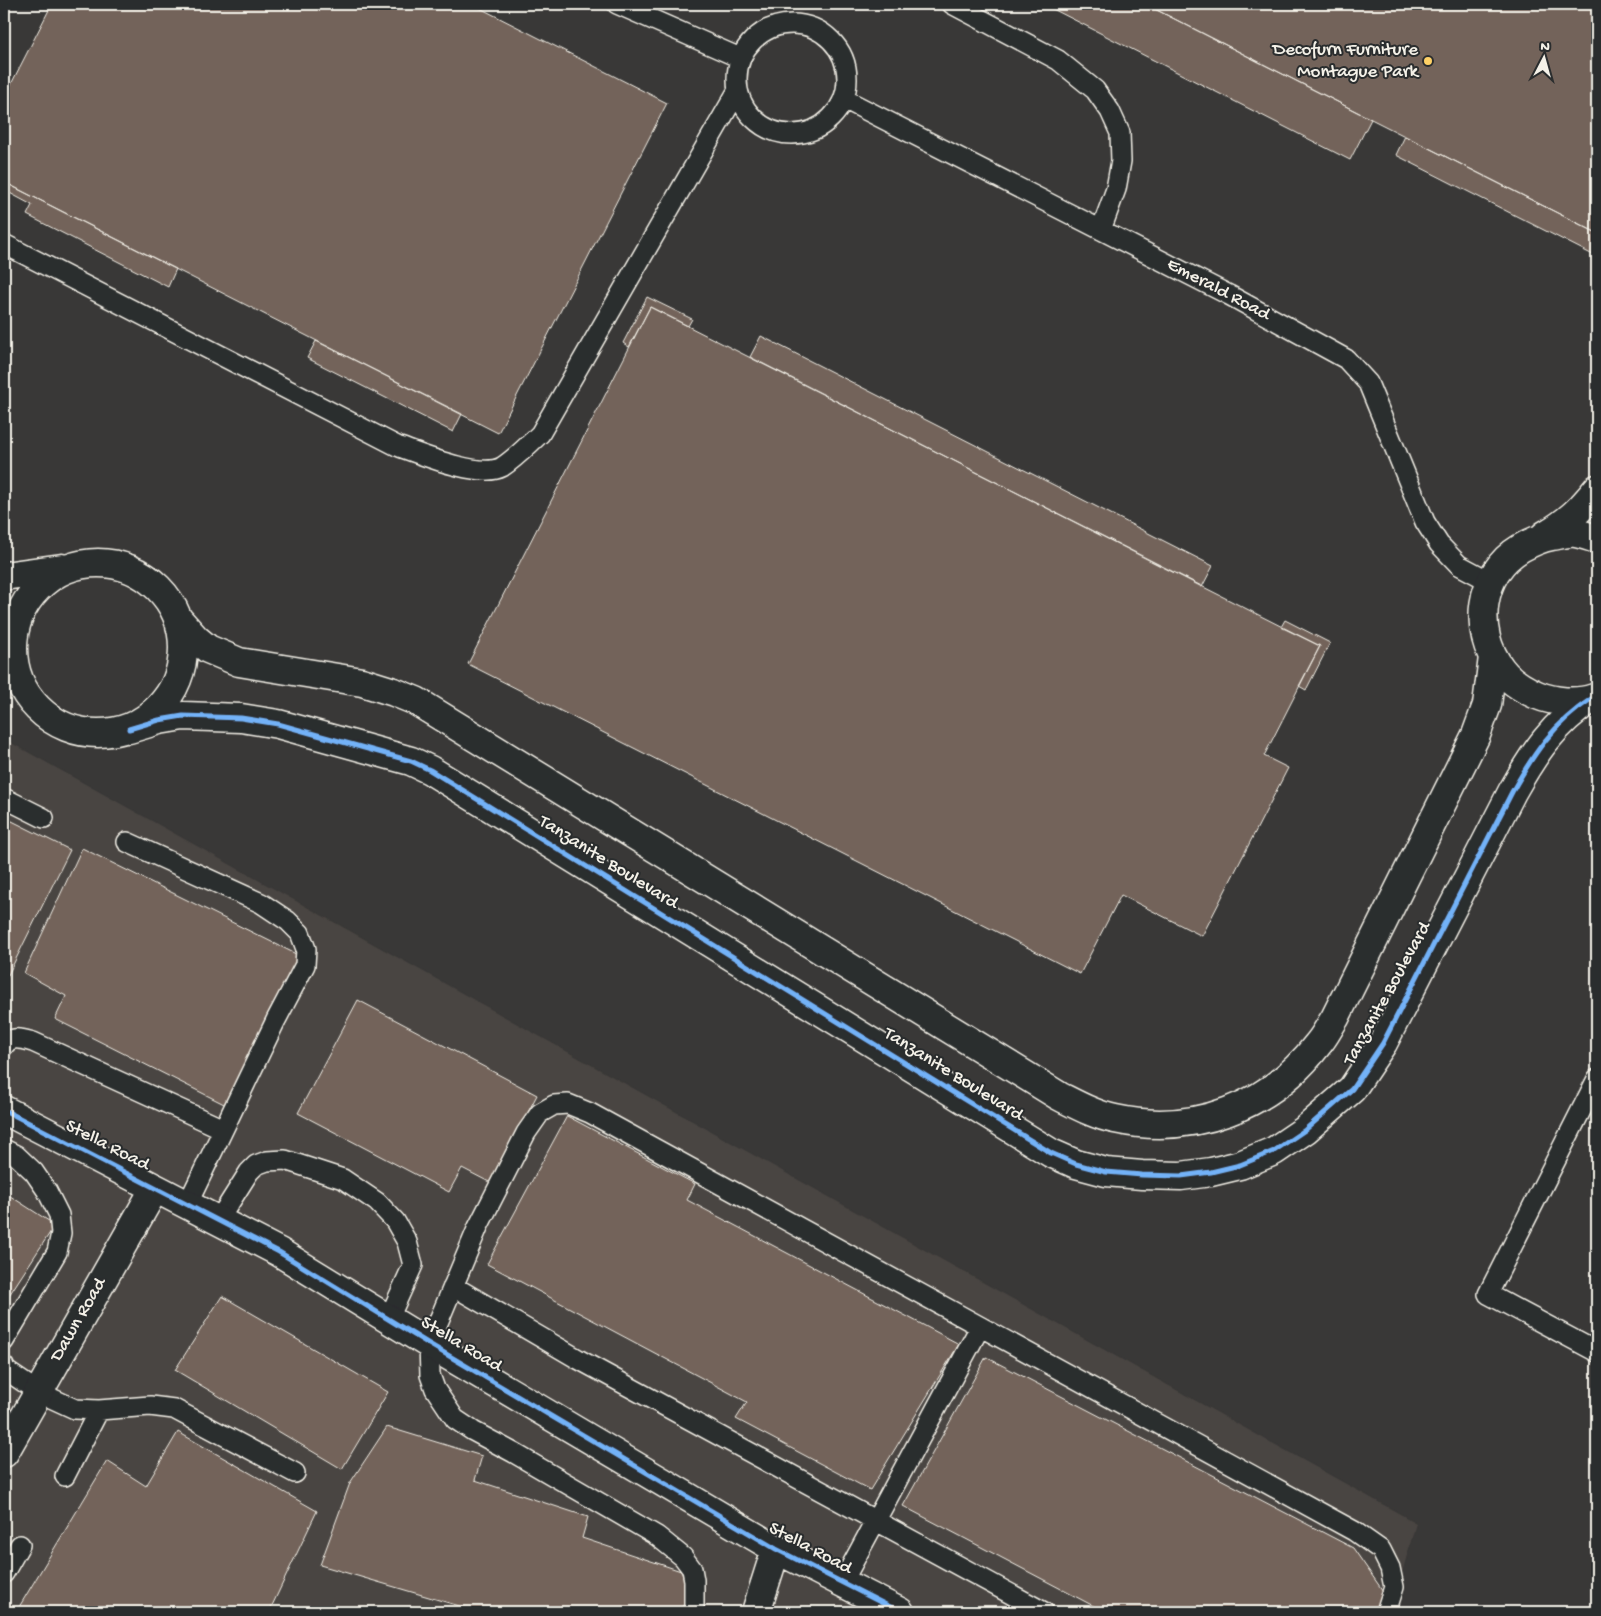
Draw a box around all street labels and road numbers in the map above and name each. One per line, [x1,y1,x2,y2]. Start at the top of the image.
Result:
street label: Emerald Road [1162,253,1275,328]
street label: Tanzanite Boulevard [533,810,684,916]
street label: Tanzanite Boulevard [1339,917,1438,1071]
street label: Tanzanite Boulevard [878,1022,1029,1128]
street label: Stella Road [61,1115,155,1178]
street label: Dawn Road [45,1273,113,1368]
street label: Stella Road [416,1312,508,1379]
street label: Stella Road [764,1517,857,1581]

